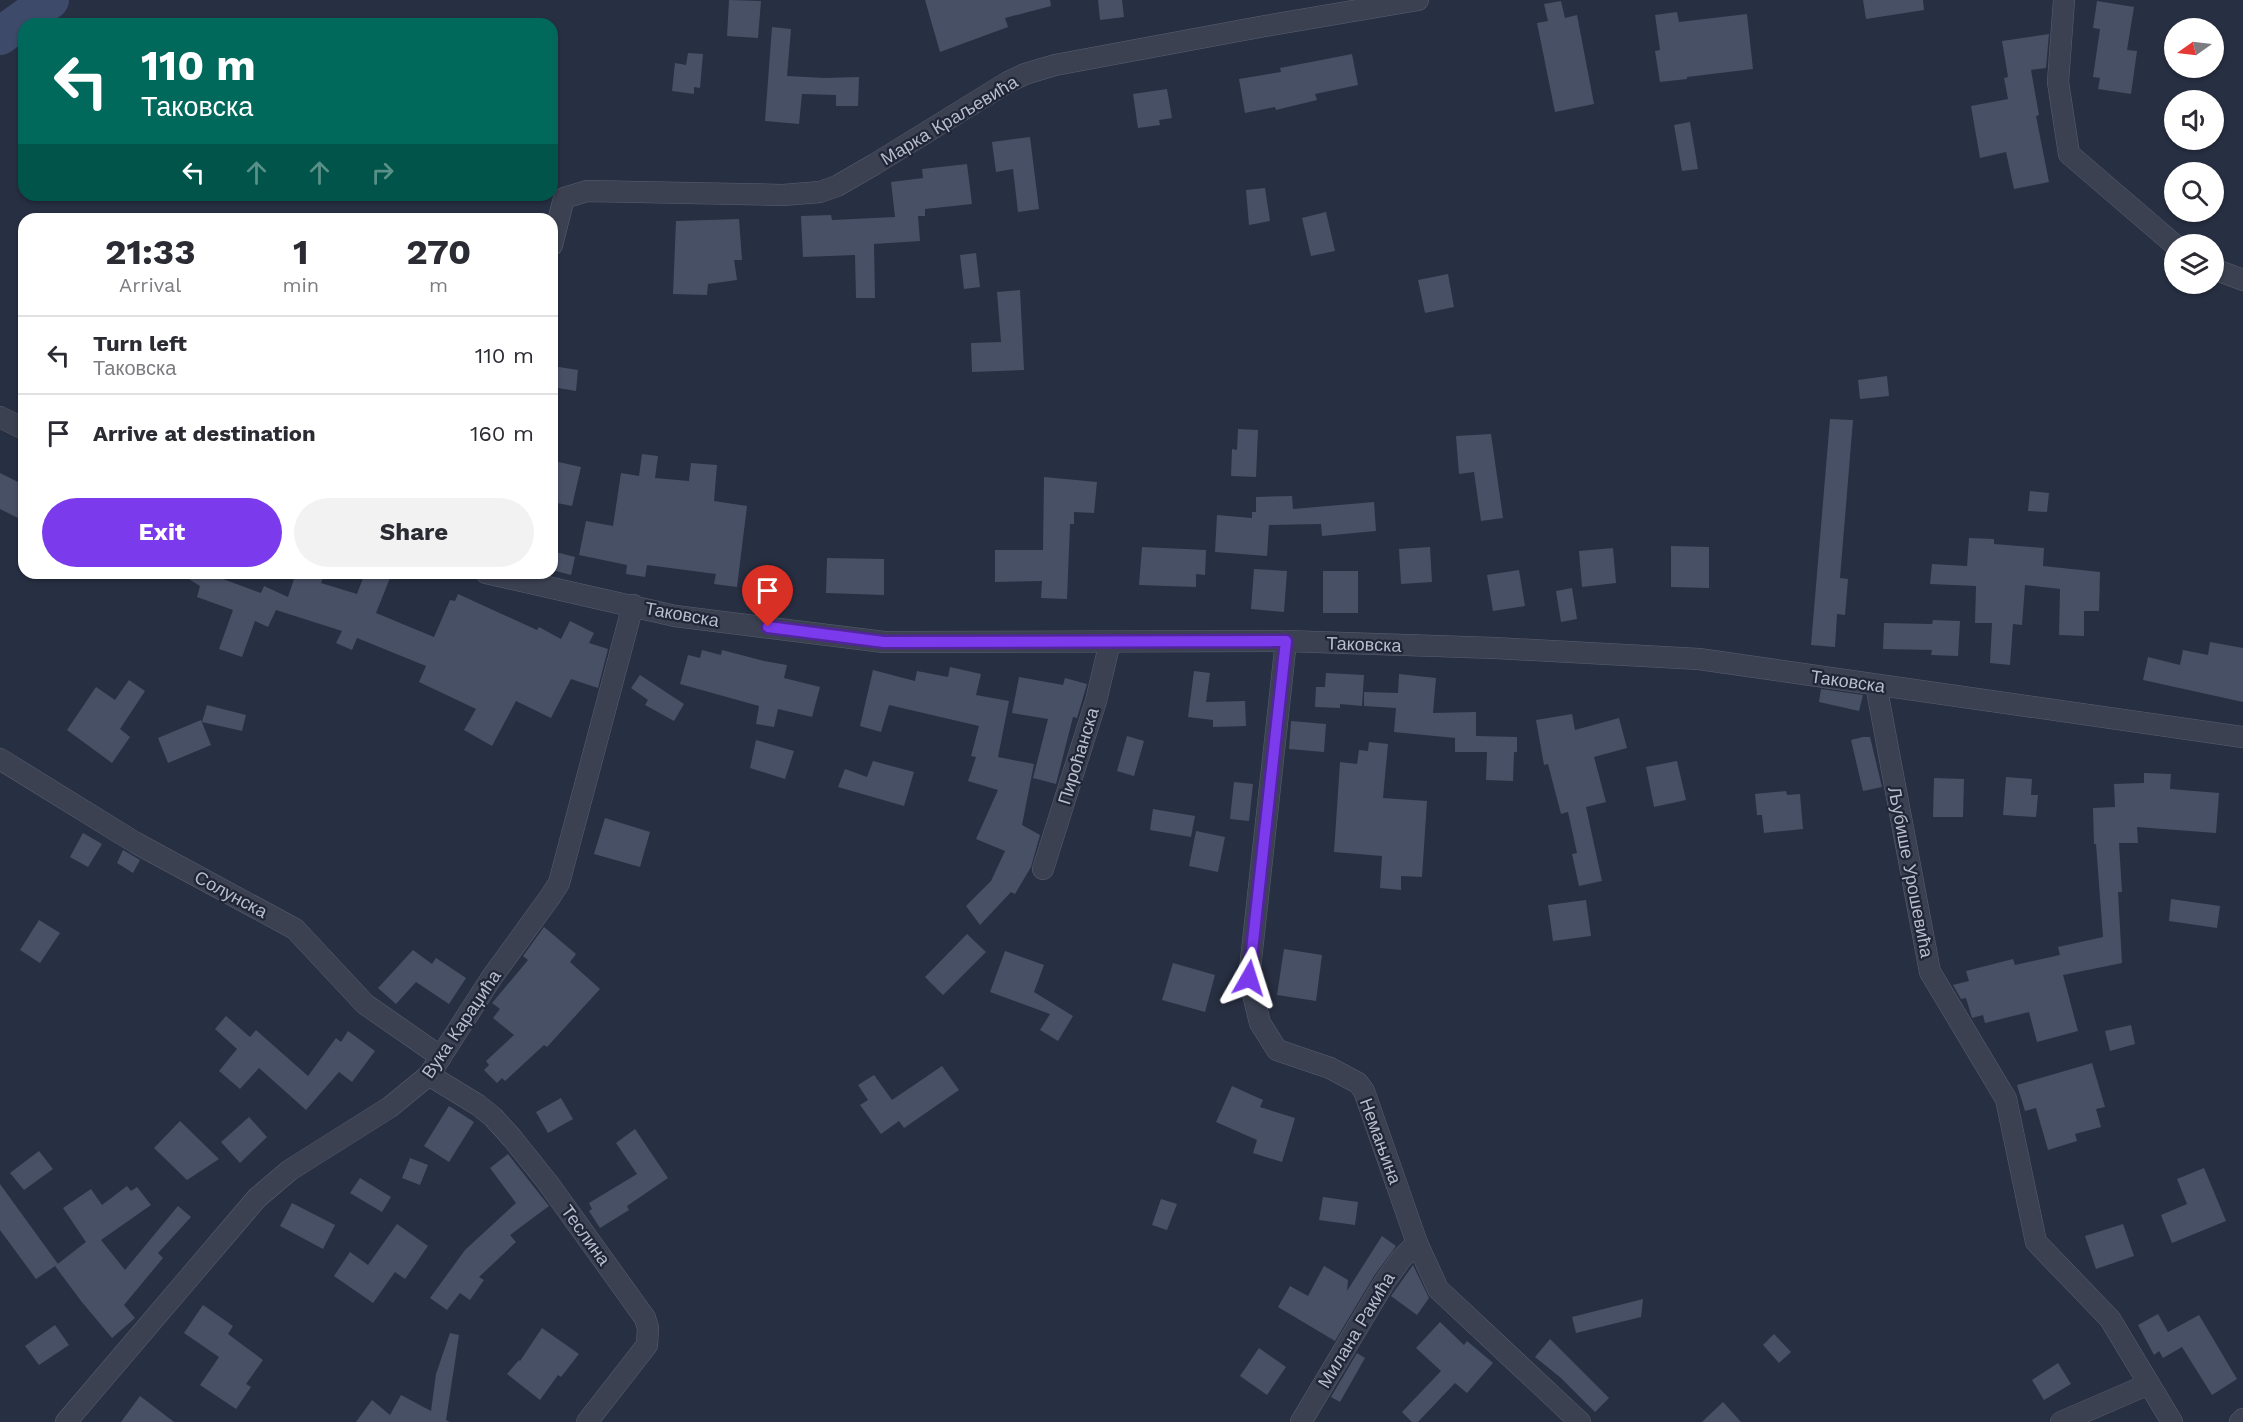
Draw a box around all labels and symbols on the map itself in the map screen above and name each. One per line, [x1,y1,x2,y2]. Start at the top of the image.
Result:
north arrow [2164,18,2224,78]
street label: Марка Краљевића [877,70,1022,169]
pin [742,565,793,627]
street label: Таковска [643,597,722,631]
street label: Таковска [1326,632,1403,656]
street label: Таковска [1809,665,1888,697]
street label: Пироћанска [1053,704,1103,807]
street label: Љубише Урошевића [1884,785,1938,960]
street label: Солунска [191,866,272,922]
position arrow [1217,946,1281,1010]
street label: Вука Караџића [417,965,505,1082]
street label: Немањина [1356,1095,1407,1188]
street label: Теслина [557,1201,615,1270]
street label: Милана Ракића [1313,1268,1399,1392]

